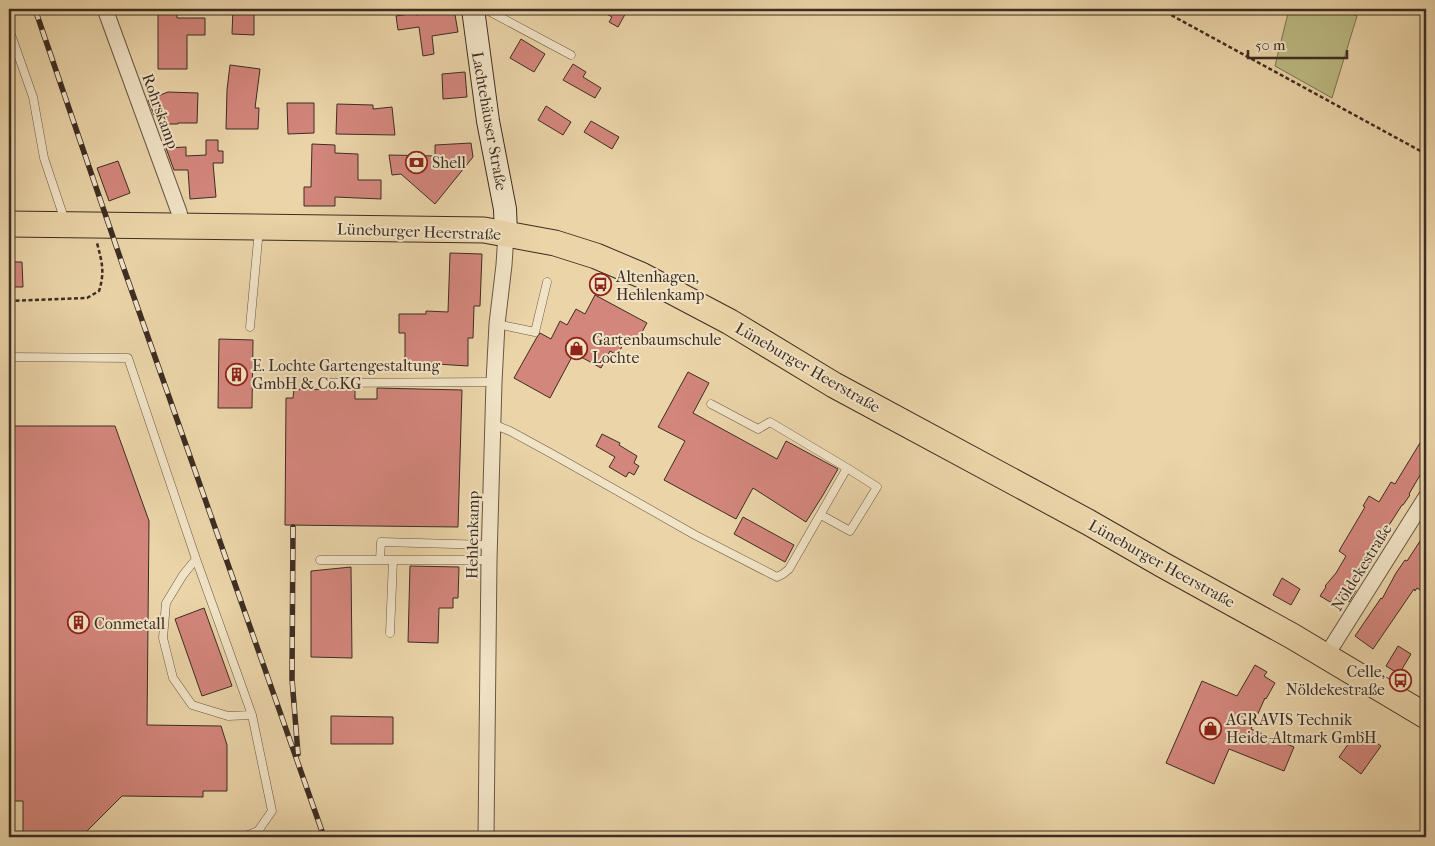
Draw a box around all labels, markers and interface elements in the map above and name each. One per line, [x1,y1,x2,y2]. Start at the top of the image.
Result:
scale bar [1248,28,1346,60]
text: 50 m [1255,36,1286,54]
street label: Lachtehäuser Straße [468,50,511,192]
street label: Rohrskamp [138,71,183,152]
bank icon: Shell [404,150,428,174]
place label: Shell [432,153,466,172]
street label: Lüneburger Heerstraße [337,219,501,244]
place label: Altenhagen, Hehlenkamp [615,267,705,304]
bus stop icon: Altenhagen, Hehlenkamp [588,273,612,297]
street label: Lüneburger Heerstraße [732,318,884,417]
place label: Gartenbaumschule Lochte [592,330,722,367]
shop icon: Gartenbaumschule Lochte [564,336,588,360]
place label: E. Lochte Gartengestaltung GmbH & Co.KG [252,356,440,393]
building icon: E. Lochte Gartengestaltung GmbH & Co.KG [224,362,248,386]
street label: Hehlenkamp [462,490,483,579]
street label: Lüneburger Heerstraße [1085,515,1238,612]
street label: Nöldekestraße [1327,520,1396,614]
building icon: Conmetall [66,611,90,635]
place label: Conmetall [94,614,166,633]
place label: Celle, Nöldekestraße [1286,662,1385,699]
bus stop icon: Celle, Nöldekestraße [1389,668,1413,692]
place label: AGRAVIS Technik Heide-Altmark GmbH [1225,710,1377,747]
shop icon: AGRAVIS Technik Heide-Altmark GmbH [1198,716,1222,740]

